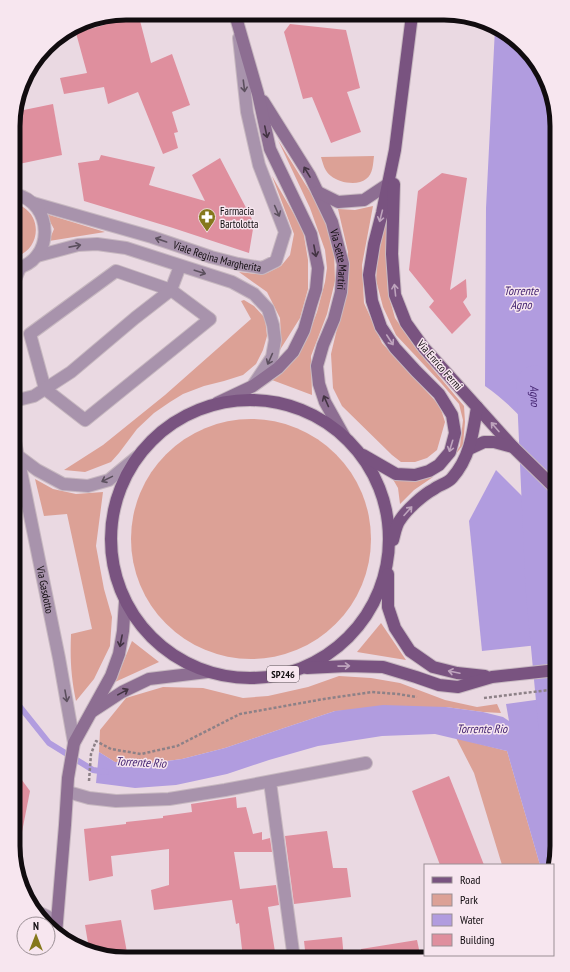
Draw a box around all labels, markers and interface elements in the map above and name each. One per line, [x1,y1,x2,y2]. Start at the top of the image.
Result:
one-way arrow [240,79,248,92]
one-way arrow [262,125,270,138]
one-way arrow [303,166,311,178]
place label: Farmacia Bartolotta [220,204,258,231]
one-way arrow [274,204,281,216]
pharmacy icon: Farmacia Bartolotta [197,207,217,232]
one-way arrow [377,209,385,222]
street label: Via Sette Martiri [327,227,350,290]
one-way arrow [155,236,168,243]
street label: Viale Regina Margherita [170,237,262,275]
one-way arrow [68,242,81,250]
one-way arrow [311,245,319,258]
one-way arrow [194,269,207,276]
water label: Torrente Agno [504,283,539,312]
one-way arrow [391,284,399,297]
one-way arrow [386,334,394,345]
street label: Via Enrico Fermi [414,336,465,393]
one-way arrow [266,352,273,364]
water label: Agno [528,385,544,408]
one-way arrow [322,396,329,408]
one-way arrow [491,423,500,433]
one-way arrow [447,440,454,453]
one-way arrow [101,476,113,483]
one-way arrow [403,506,412,516]
street label: Via Gasdotto [33,564,57,615]
one-way arrow [117,634,125,647]
one-way arrow [337,662,350,670]
road number: SP246 [267,666,299,682]
one-way arrow [448,667,461,675]
one-way arrow [117,688,129,695]
one-way arrow [62,690,70,703]
water label: Torrente Rio [457,721,508,736]
water label: Torrente Rio [115,753,167,771]
legend [424,864,554,956]
text: Road [460,872,480,887]
text: Park [460,892,478,907]
text: Water [460,912,485,927]
north arrow [16,916,56,956]
text: N [33,919,39,933]
text: Building [460,932,495,947]

